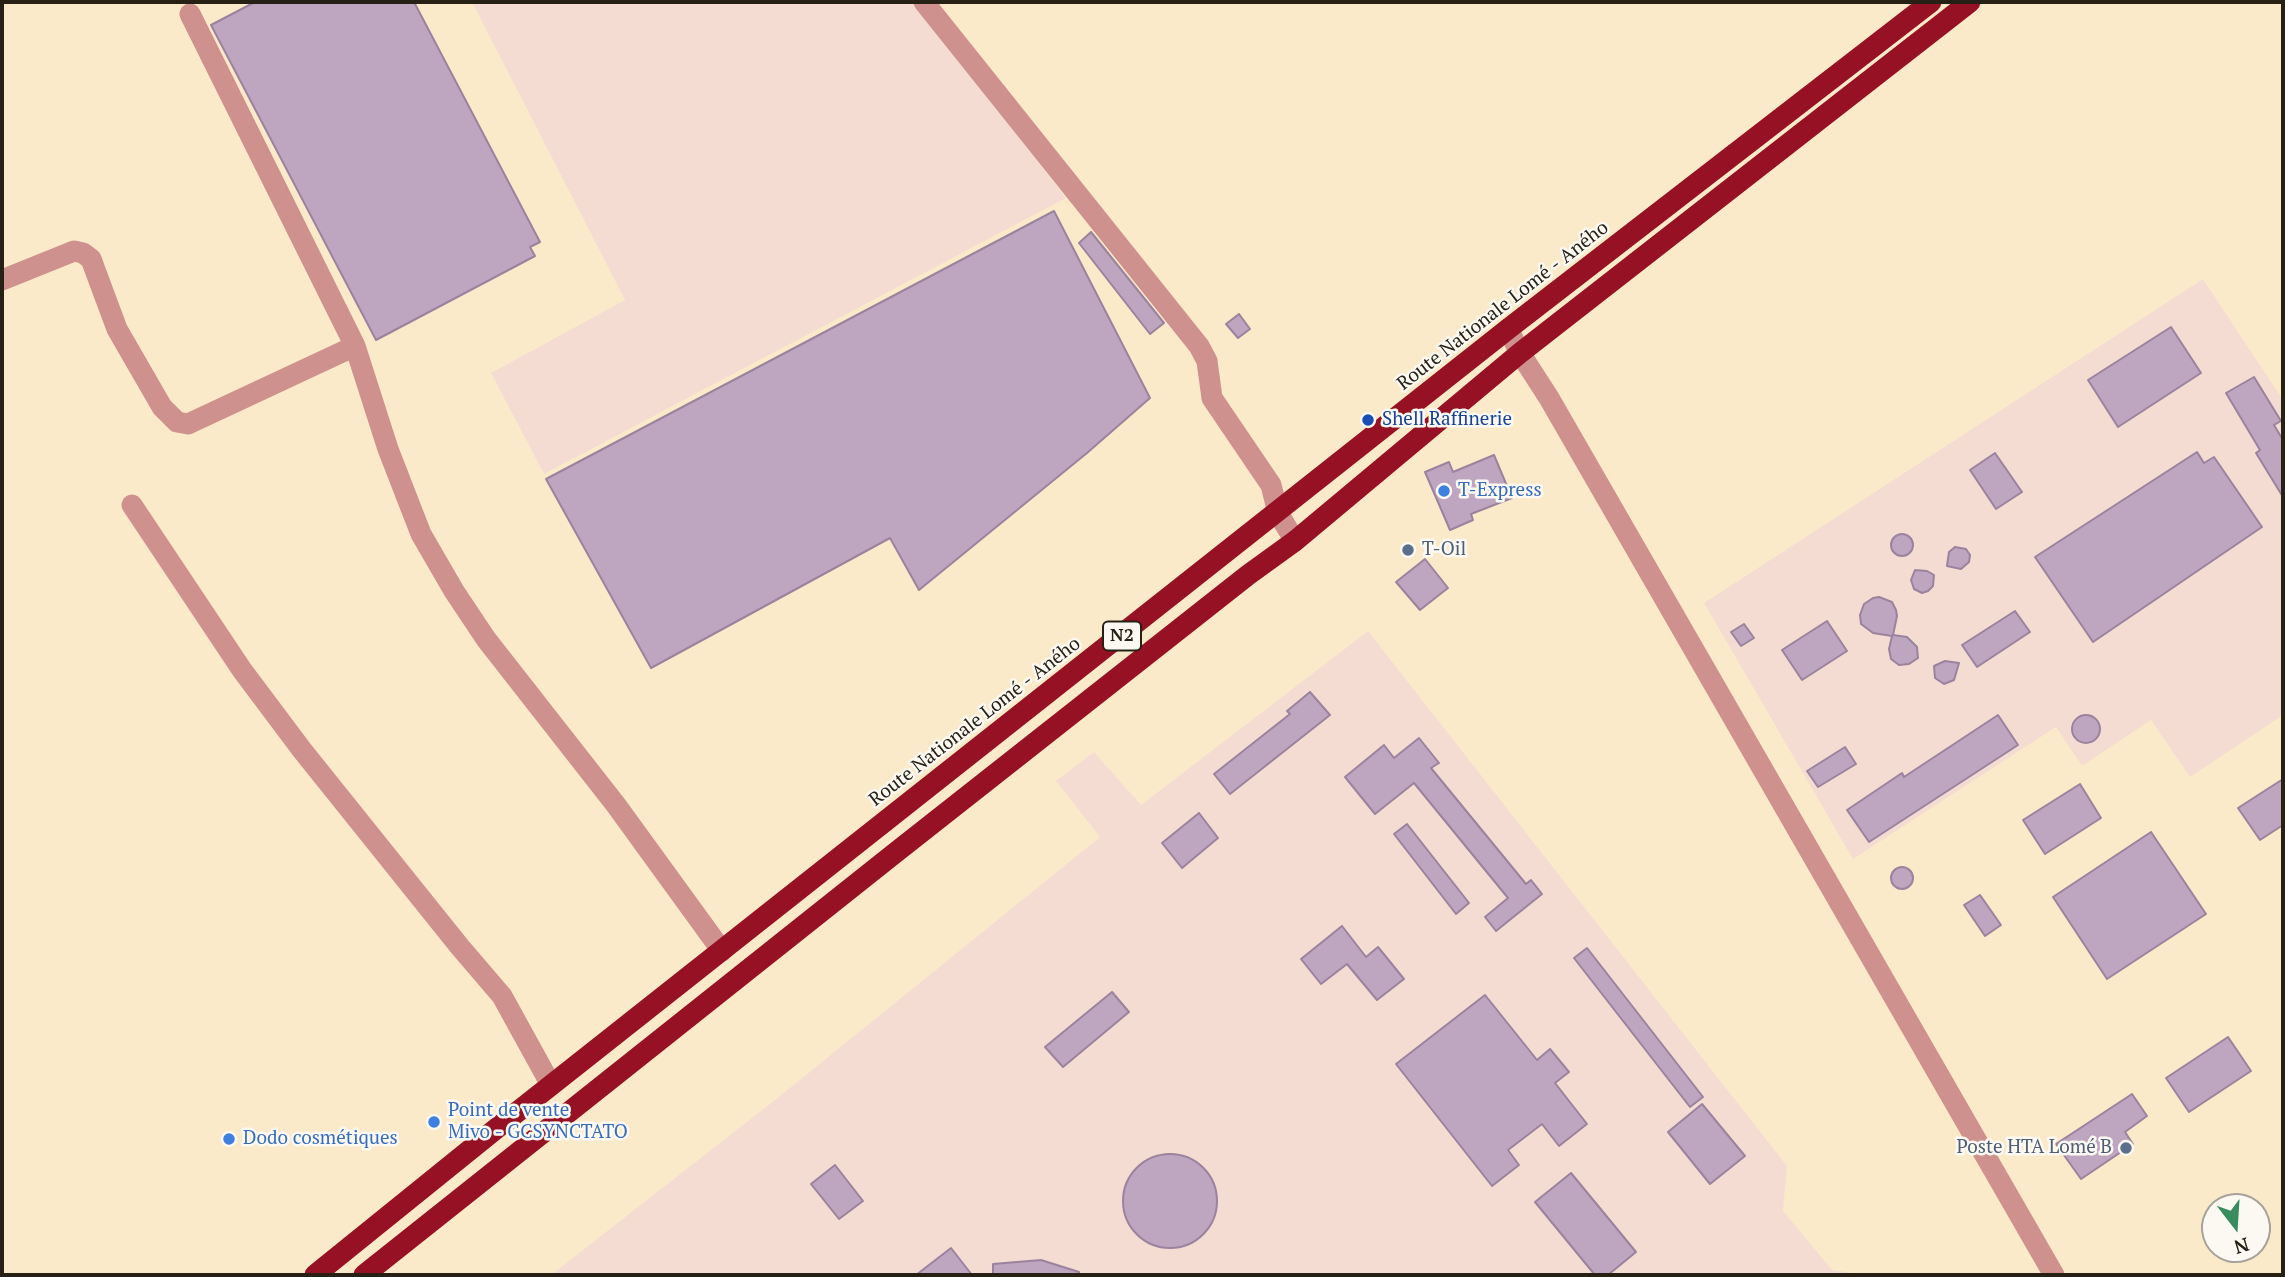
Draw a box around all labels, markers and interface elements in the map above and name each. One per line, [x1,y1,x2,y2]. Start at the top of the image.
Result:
street label: Route Nationale Lomé - Aného [1393,216,1613,396]
place label: Shell Raffinerie [1382,409,1512,431]
marker: Shell Raffinerie [1360,412,1376,428]
place label: T-Express [1458,480,1542,502]
marker: T-Express [1436,483,1452,499]
place label: T-Oil [1422,539,1466,561]
marker: T-Oil [1400,542,1416,558]
road number: N2 [1103,622,1141,650]
street label: Route Nationale Lomé - Aného [865,632,1085,812]
place label: Point de vente Mivo - GCSYNCTATO [448,1100,628,1144]
marker: Point de vente Mivo - GCSYNCTATO [426,1114,442,1130]
place label: Dodo cosmétiques [243,1128,398,1150]
marker: Dodo cosmétiques [221,1131,237,1147]
place label: Poste HTA Lomé B [1956,1137,2112,1159]
marker: Poste HTA Lomé B [2118,1140,2134,1156]
north arrow [2201,1193,2271,1263]
text: N [2231,1233,2252,1261]

